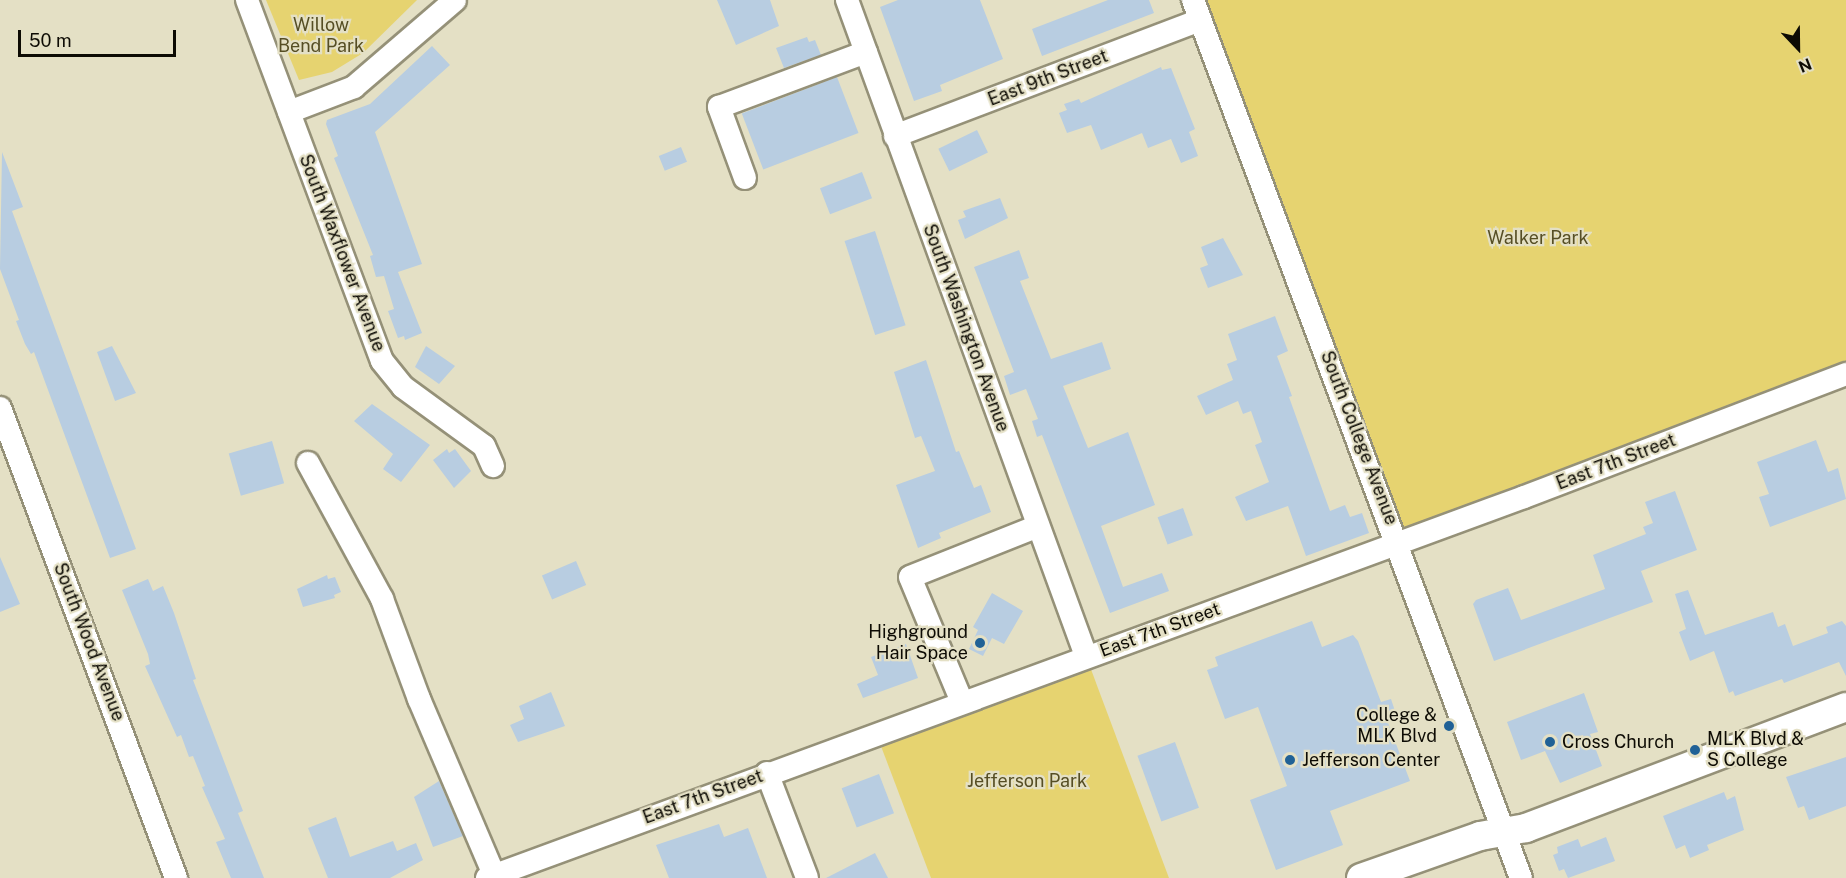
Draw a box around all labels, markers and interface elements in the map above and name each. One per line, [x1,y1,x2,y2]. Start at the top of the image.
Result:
park label: Willow Bend Park [278,15,364,57]
scale bar [21,18,178,56]
north arrow [1768,18,1828,78]
text: 50 m [29,30,72,51]
street label: East 9th Street [985,45,1111,111]
text: N [1796,54,1814,76]
street label: South Waxflower Avenue [294,151,390,355]
street label: South Washington Avenue [918,221,1014,435]
park label: Walker Park [1487,227,1589,249]
street label: South College Avenue [1316,348,1402,528]
street label: East 7th Street [1553,429,1679,495]
street label: South Wood Avenue [49,560,129,724]
street label: East 7th Street [1097,598,1223,662]
place label: Highground Hair Space [868,622,968,664]
marker: Highground Hair Space [973,636,987,650]
place label: College & MLK Blvd [1356,705,1437,748]
marker: College & MLK Blvd [1442,719,1456,733]
place label: MLK Blvd & S College [1707,729,1804,771]
place label: Cross Church [1562,731,1674,753]
marker: Cross Church [1543,735,1557,749]
marker: MLK Blvd & S College [1688,743,1702,757]
place label: Jefferson Center [1302,749,1440,771]
marker: Jefferson Center [1283,753,1297,767]
street label: East 7th Street [640,765,766,829]
park label: Jefferson Park [967,770,1087,792]

